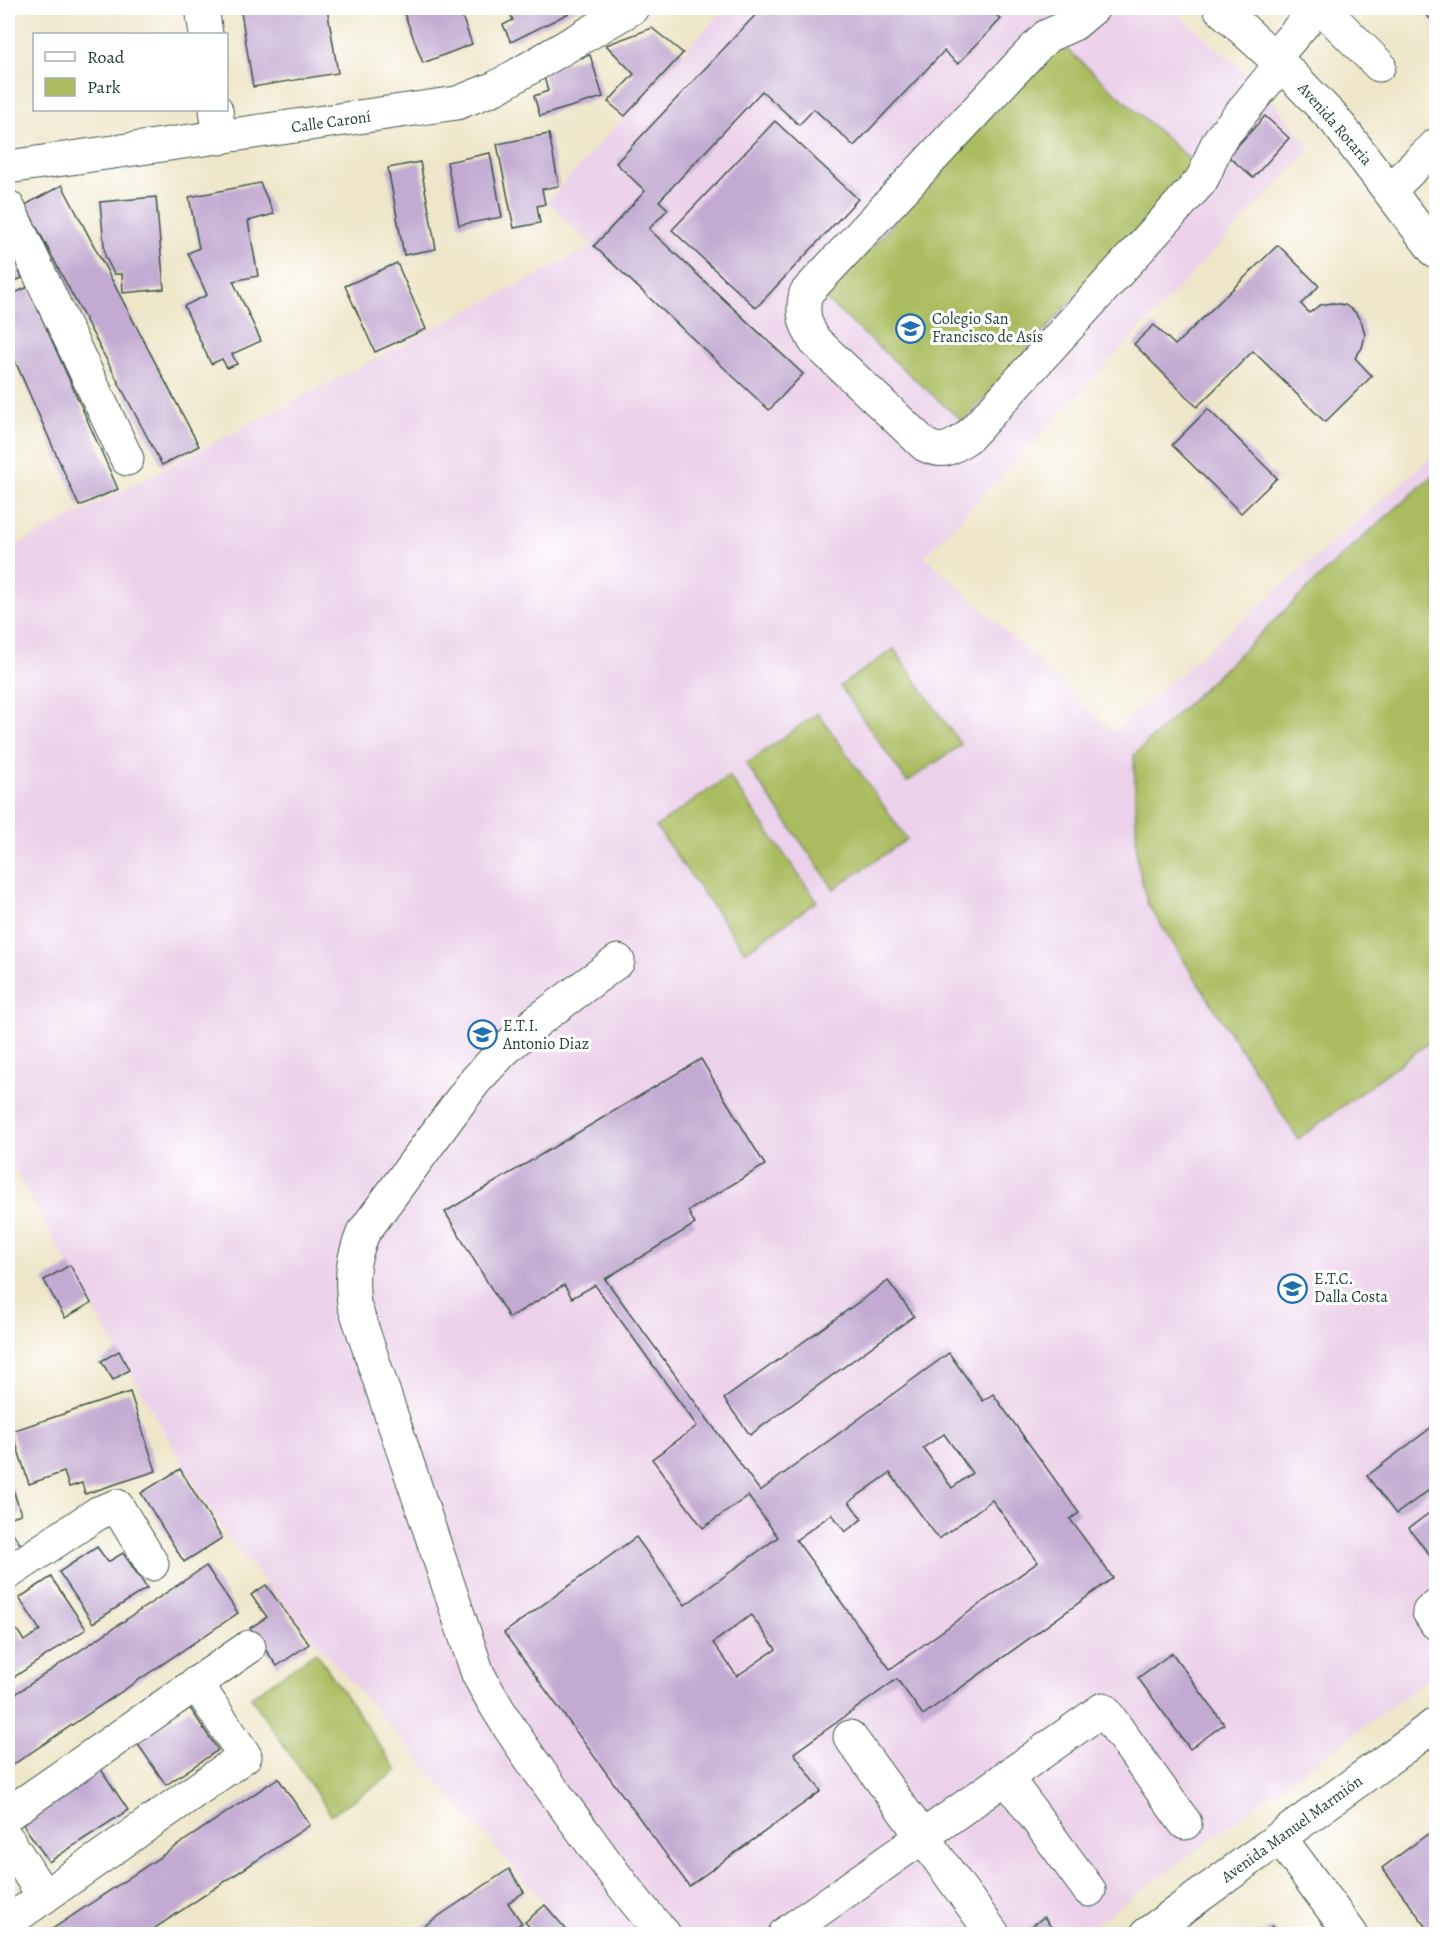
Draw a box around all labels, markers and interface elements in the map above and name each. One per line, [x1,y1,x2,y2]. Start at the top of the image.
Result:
legend [33,33,228,111]
text: Road [87,45,125,69]
text: Park [87,75,121,99]
street label: Avenida Rotaria [1292,77,1378,171]
street label: Calle Caroní [290,106,372,138]
place label: Colegio San Francisco de Asís [932,308,1043,348]
school or university icon: Colegio San Francisco de Asís [895,312,927,344]
place label: E.T.I. Antonio Diaz [502,1015,589,1055]
school or university icon: E.T.I. Antonio Diaz [466,1019,498,1051]
place label: E.T.C. Dalla Costa [1314,1268,1389,1308]
school or university icon: E.T.C. Dalla Costa [1277,1272,1309,1304]
street label: Avenida Manuel Marmión [1216,1770,1367,1888]

